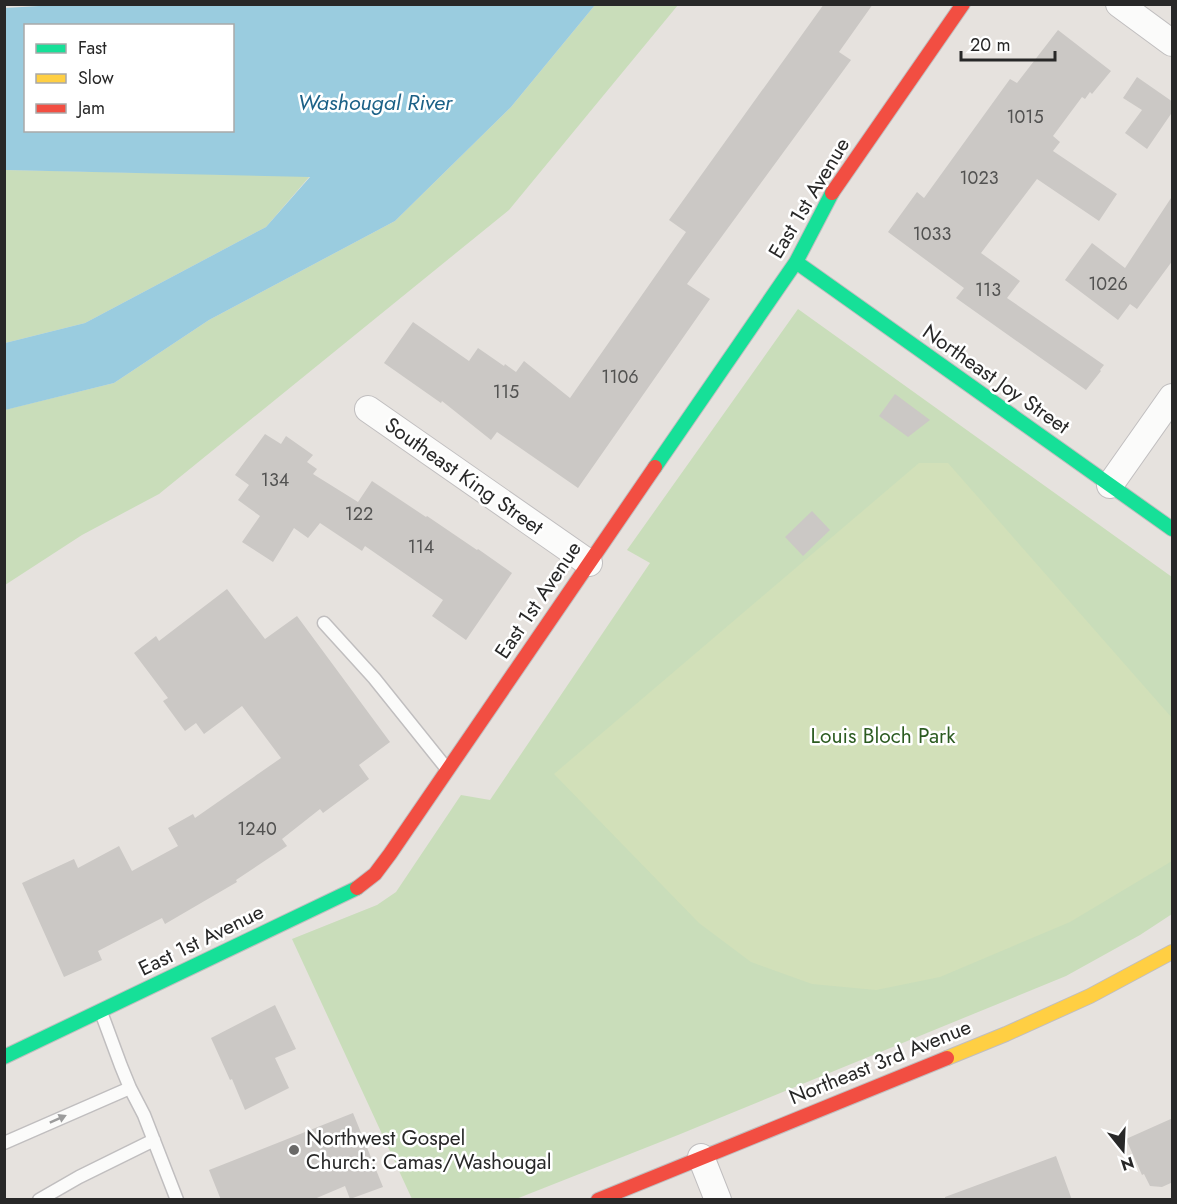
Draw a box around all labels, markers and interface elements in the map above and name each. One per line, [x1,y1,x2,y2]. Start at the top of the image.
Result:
legend [24,24,234,132]
scale bar [961,24,1056,62]
text: 20 m [970,32,1010,58]
text: Fast [78,35,107,61]
text: Slow [78,65,115,91]
water label: Washougal River [298,86,454,118]
text: Jam [76,95,105,121]
house number: 1015 [1006,104,1044,130]
street label: East 1st Avenue [761,132,857,264]
house number: 1023 [960,165,999,191]
house number: 1033 [913,221,951,247]
house number: 1026 [1088,271,1128,297]
house number: 113 [975,277,1001,303]
street label: Northeast Joy Street [916,317,1076,441]
house number: 1106 [601,364,639,390]
house number: 115 [493,379,519,405]
street label: Southeast King Street [379,410,549,542]
house number: 134 [261,467,289,493]
house number: 122 [345,501,373,527]
house number: 114 [408,534,434,560]
street label: East 1st Avenue [488,535,589,665]
park label: Louis Bloch Park [811,721,956,751]
house number: 1240 [237,816,277,842]
street label: East 1st Avenue [133,897,269,983]
street label: Northeast 3rd Avenue [784,1012,976,1112]
one-way arrow [49,1114,67,1124]
north arrow [1093,1120,1153,1180]
place label: Northwest Gospel Church: Camas/Washougal [306,1123,552,1177]
marker: Northwest Gospel Church: Camas/Washougal [287,1143,301,1157]
text: N [1118,1151,1137,1177]

